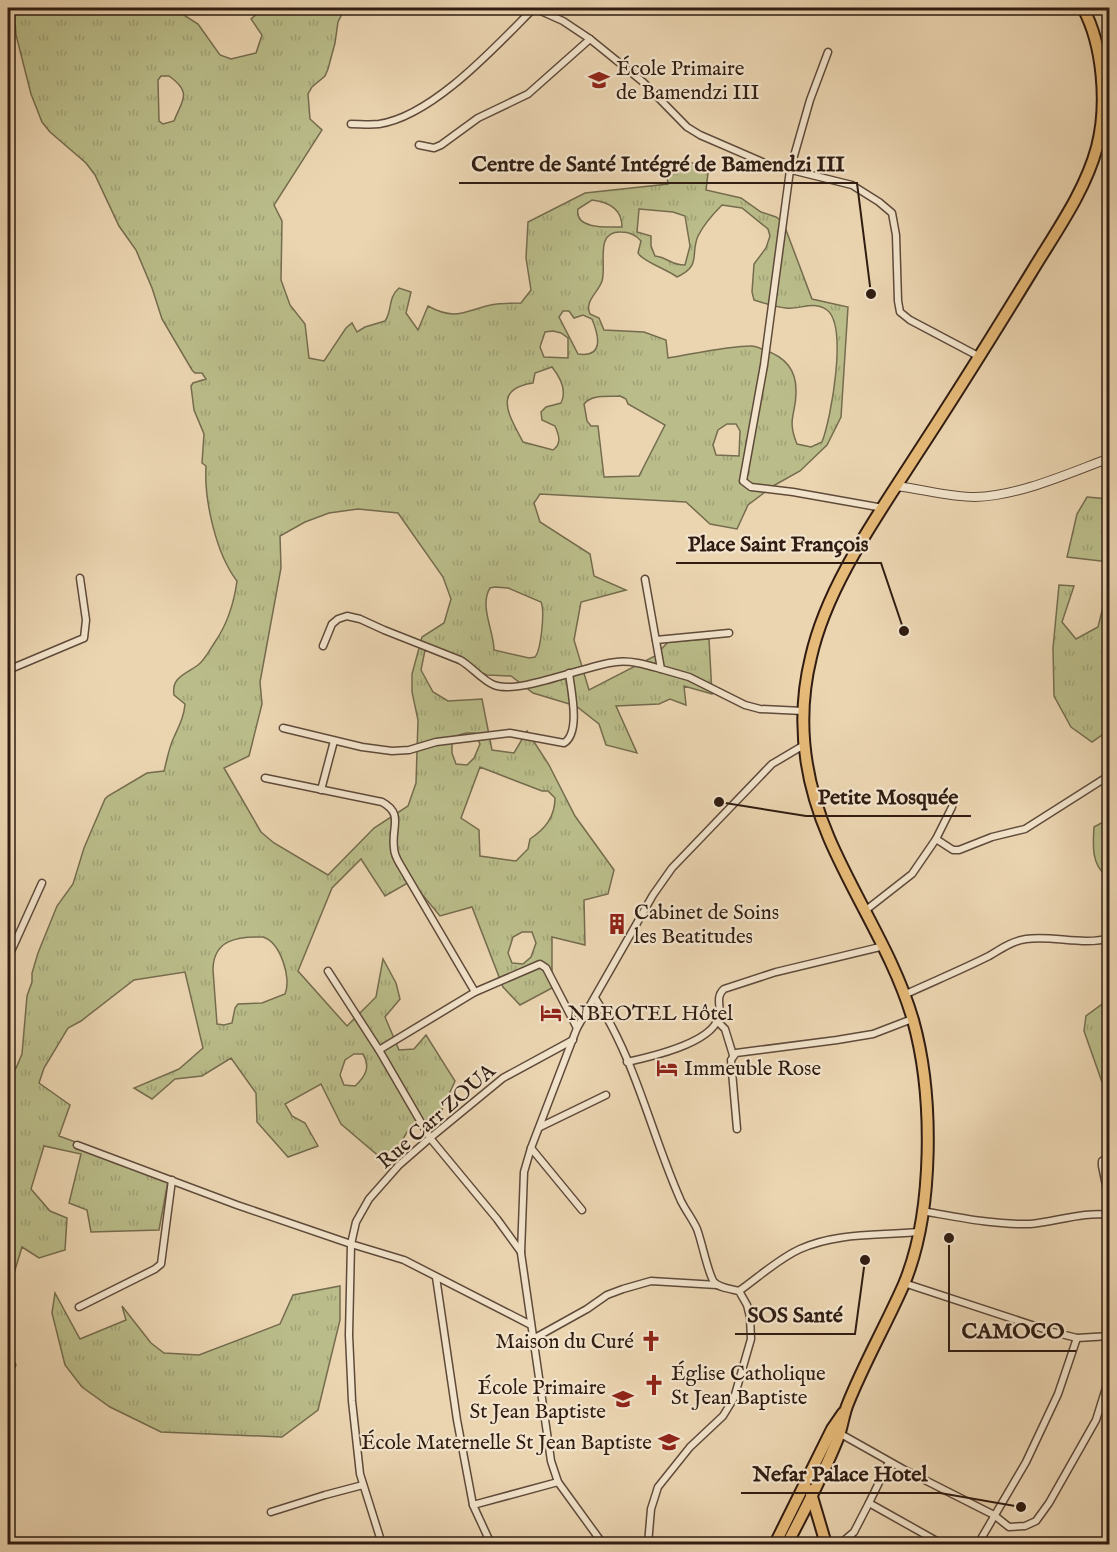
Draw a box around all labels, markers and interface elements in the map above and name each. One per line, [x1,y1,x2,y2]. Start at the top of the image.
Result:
place label: École Primaire de Bamendzi III [616,55,760,107]
school or university icon: École Primaire de Bamendzi III [587,68,611,92]
callout: Centre de Santé Intégré de Bamendzi III [459,143,857,183]
text: Centre de Santé Intégré de Bamendzi III [471,151,845,179]
callout: Place Saint François [676,523,881,563]
text: Place Saint François [687,531,869,559]
callout: Petite Mosquée [806,776,971,816]
text: Petite Mosquée [818,784,958,812]
place label: Cabinet de Soins les Beatitudes [634,900,779,951]
building icon: Cabinet de Soins les Beatitudes [605,912,629,936]
hotel icon: NBEOTEL Hôtel [539,1001,563,1025]
place label: NBEOTEL Hôtel [568,1001,733,1028]
hotel icon: Immeuble Rose [655,1056,679,1080]
place label: Immeuble Rose [684,1056,822,1083]
street label: Rue Carr ZOUA [372,1058,502,1176]
callout: SOS Santé [735,1294,855,1334]
text: SOS Santé [747,1302,843,1330]
callout: CAMOCO [949,1311,1076,1351]
text: CAMOCO [961,1318,1065,1346]
place label: Maison du Curé [495,1329,634,1356]
church icon: Maison du Curé [639,1329,663,1353]
place label: Église Catholique St Jean Baptiste [671,1360,826,1412]
church icon: Église Catholique St Jean Baptiste [642,1373,666,1397]
place label: École Primaire St Jean Baptiste [469,1374,606,1426]
school or university icon: École Primaire St Jean Baptiste [611,1387,635,1411]
place label: École Maternelle St Jean Baptiste [361,1429,652,1457]
school or university icon: École Maternelle St Jean Baptiste [657,1430,681,1454]
callout: Nefar Palace Hotel [741,1453,940,1493]
text: Nefar Palace Hotel [752,1461,928,1489]

